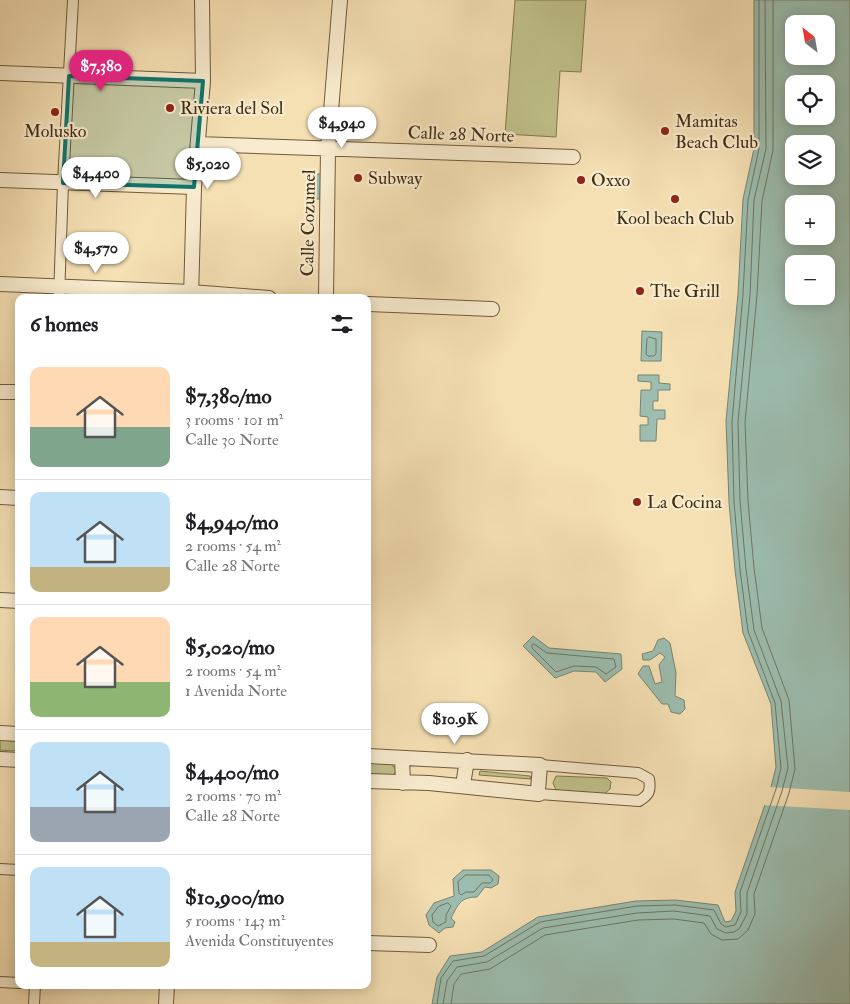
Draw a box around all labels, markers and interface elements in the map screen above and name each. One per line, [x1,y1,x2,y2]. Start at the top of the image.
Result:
north arrow [785,15,835,65]
map controls [785,15,835,305]
pin: $7,380 [60,49,142,92]
text: $7,380 [80,56,122,76]
button: locate [785,75,835,125]
place label: Riviera del Sol [180,97,284,120]
marker: Riviera del Sol [164,102,176,114]
marker: Molusko [49,106,61,118]
pin: $4,940 [301,106,383,149]
place label: Mamitas Beach Club [675,110,758,154]
text: $4,940 [319,113,365,133]
place label: Molusko [24,120,87,143]
street label: Calle 28 Norte [407,121,515,148]
marker: Mamitas Beach Club [659,125,671,137]
button: layers [785,135,835,185]
pin: $5,020 [167,148,249,190]
text: $5,020 [186,154,230,174]
pin: $4,400 [55,156,137,199]
text: $4,400 [72,163,120,183]
place label: Subway [368,167,423,190]
street label: Calle Cozumel [296,169,321,277]
place label: Oxxo [591,169,630,192]
marker: Subway [352,172,364,184]
marker: Oxxo [575,174,587,186]
marker: Kool beach Club [669,193,681,205]
button: + [785,195,835,245]
place label: Kool beach Club [616,207,734,230]
pin: $4,570 [55,232,137,274]
text: $4,570 [74,238,118,258]
button: − [785,255,835,305]
place label: The Grill [650,280,720,303]
marker: The Grill [634,285,646,297]
icon: filters [328,310,356,338]
text: 6 homes [30,311,98,338]
text: $7,380/mo [185,383,272,410]
icon: home [70,387,130,447]
text: 3 rooms · 101 m² [185,410,283,430]
text: Calle 30 Norte [185,430,279,450]
place label: La Cocina [647,491,722,514]
marker: La Cocina [631,496,643,508]
text: $4,940/mo [185,509,278,536]
icon: home [70,512,130,572]
text: 2 rooms · 54 m² [185,536,281,556]
text: Calle 28 Norte [185,556,280,576]
text: $5,020/mo [185,634,275,661]
icon: home [70,637,130,697]
text: 2 rooms · 54 m² [185,661,281,681]
text: 1 Avenida Norte [185,681,287,701]
pin: $10.9K [414,702,496,745]
text: $10.9K [432,709,478,729]
text: $4,400/mo [185,759,279,786]
icon: home [70,762,130,822]
text: 2 rooms · 70 m² [185,786,281,806]
text: Calle 28 Norte [185,806,280,826]
text: $10,900/mo [185,884,284,911]
icon: home [70,887,130,947]
text: 5 rooms · 143 m² [185,911,285,931]
text: Avenida Constituyentes [185,931,334,951]

